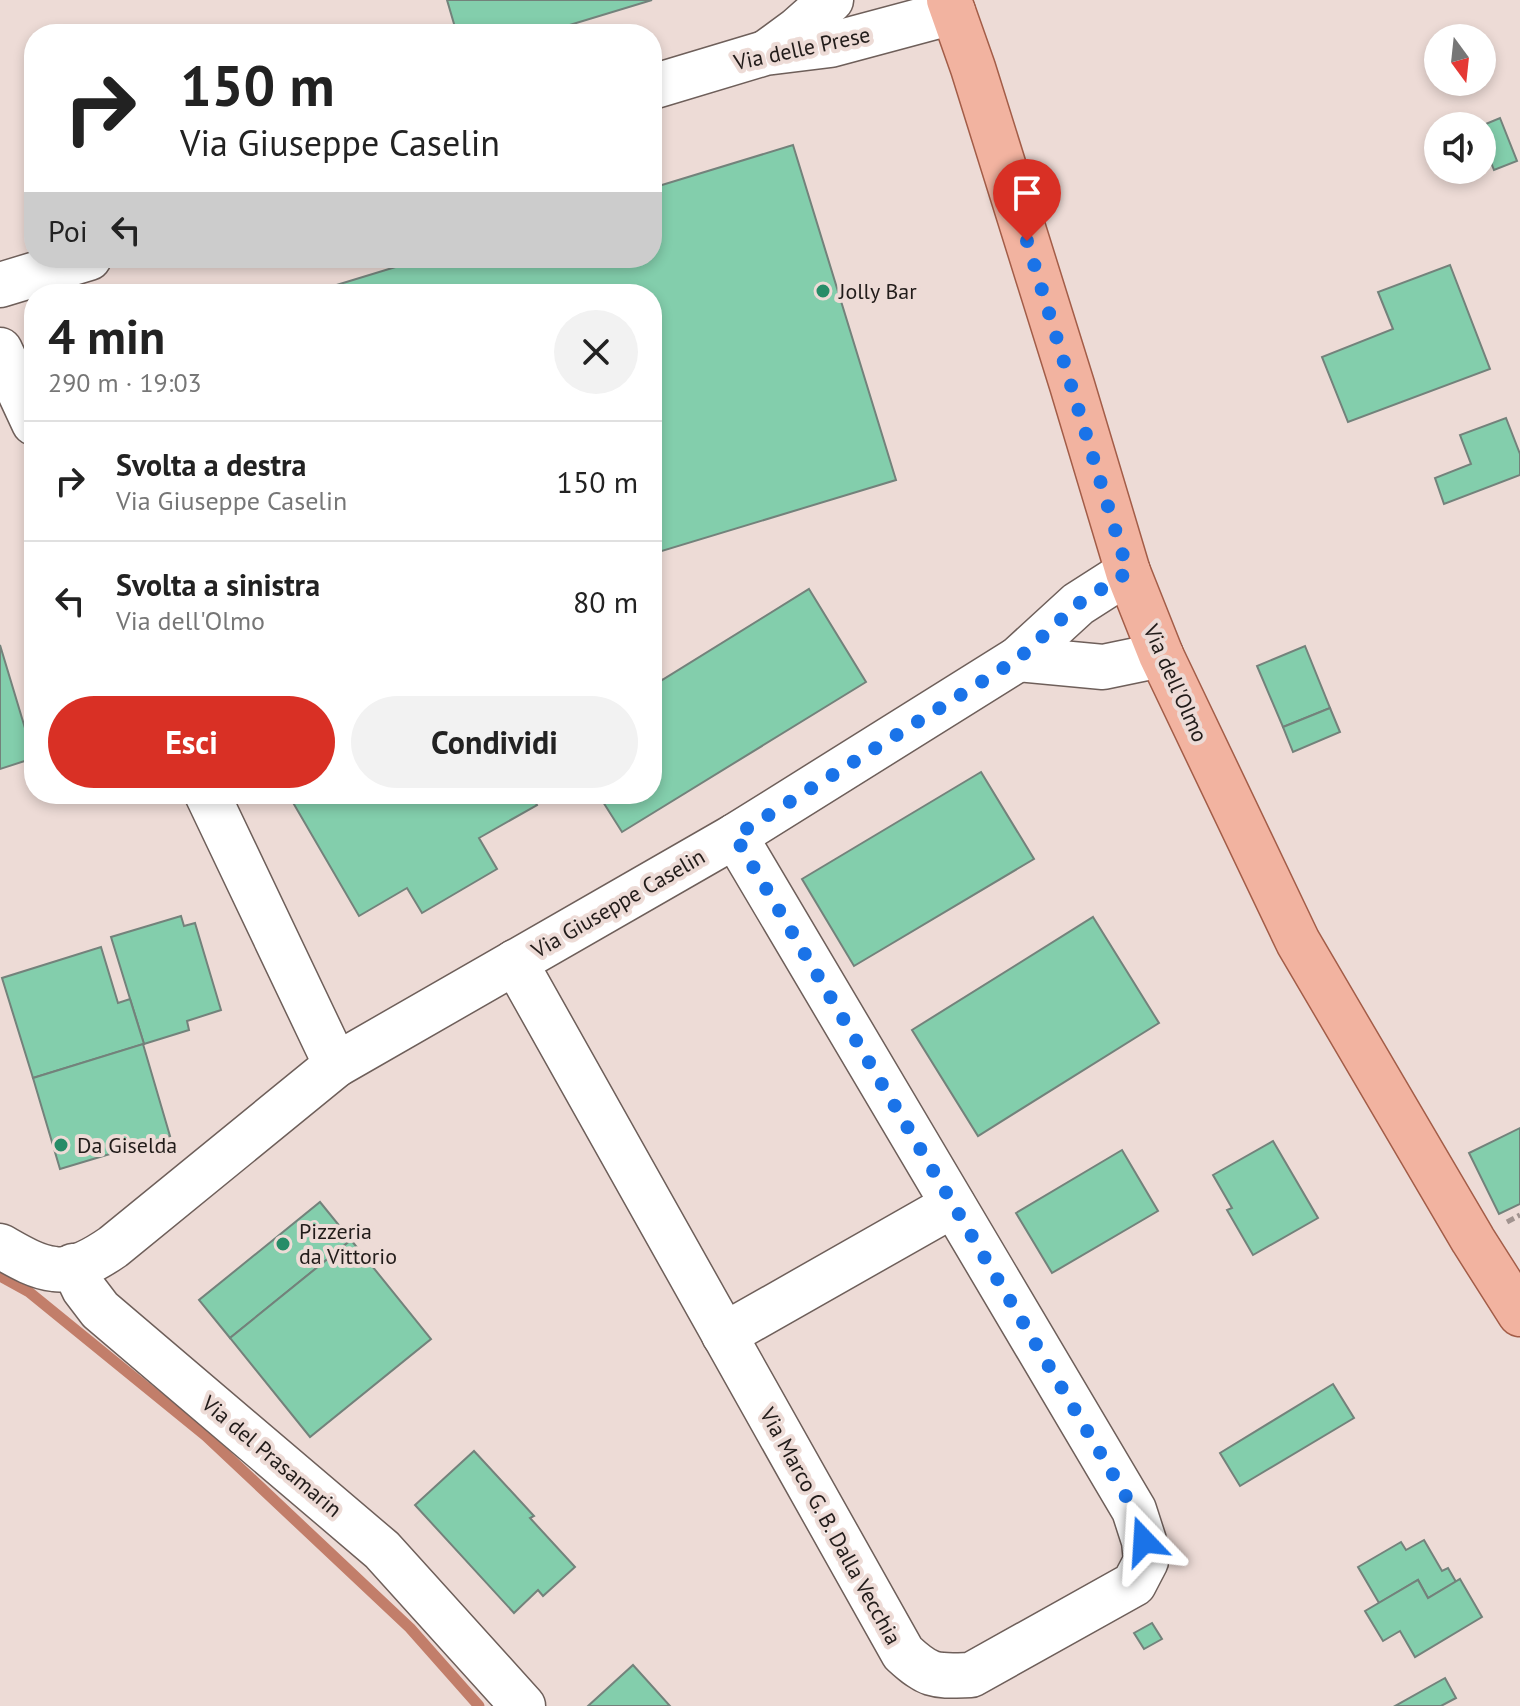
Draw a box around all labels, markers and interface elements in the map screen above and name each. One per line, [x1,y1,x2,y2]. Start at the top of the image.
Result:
street label: Via delle Prese [730,20,873,76]
north arrow [1424,24,1496,96]
map controls [1424,24,1496,184]
text: 150 m [180,49,335,121]
icon: right [48,56,152,160]
button: sound [1424,112,1496,184]
text: Via Giuseppe Caselin [180,119,500,166]
pin [993,159,1061,241]
icon: arrive [1005,171,1049,215]
icon: left [104,208,148,252]
text: Poi [48,211,88,250]
place label: Jolly Bar [838,277,917,305]
marker: Jolly Bar [814,282,832,300]
text: 4 min [48,305,165,367]
button: close [554,310,638,394]
text: 290 m · 19:03 [48,366,202,399]
text: Svolta a destra [116,445,306,484]
icon: right [48,459,92,503]
text: 150 m [557,462,638,501]
text: Via Giuseppe Caselin [116,484,347,517]
text: Svolta a sinistra [116,565,320,604]
icon: left [48,579,92,623]
text: 80 m [573,582,638,621]
text: Via dell'Olmo [116,604,265,637]
street label: Via dell'Olmo [1137,619,1214,746]
button: Esci [48,696,335,788]
button: Condividi [351,696,638,788]
street label: Via Giuseppe Caselin [525,842,710,965]
place label: Da Giselda [77,1131,177,1159]
marker: Da Giselda [52,1136,70,1154]
place label: Pizzeria da Vittorio [299,1217,397,1270]
marker: Pizzeria da Vittorio [274,1235,292,1253]
street label: Via del Prasamarin [195,1388,348,1523]
street label: Via Marco G. B. Dalla Vecchia [754,1402,908,1649]
position arrow [1102,1499,1186,1583]

